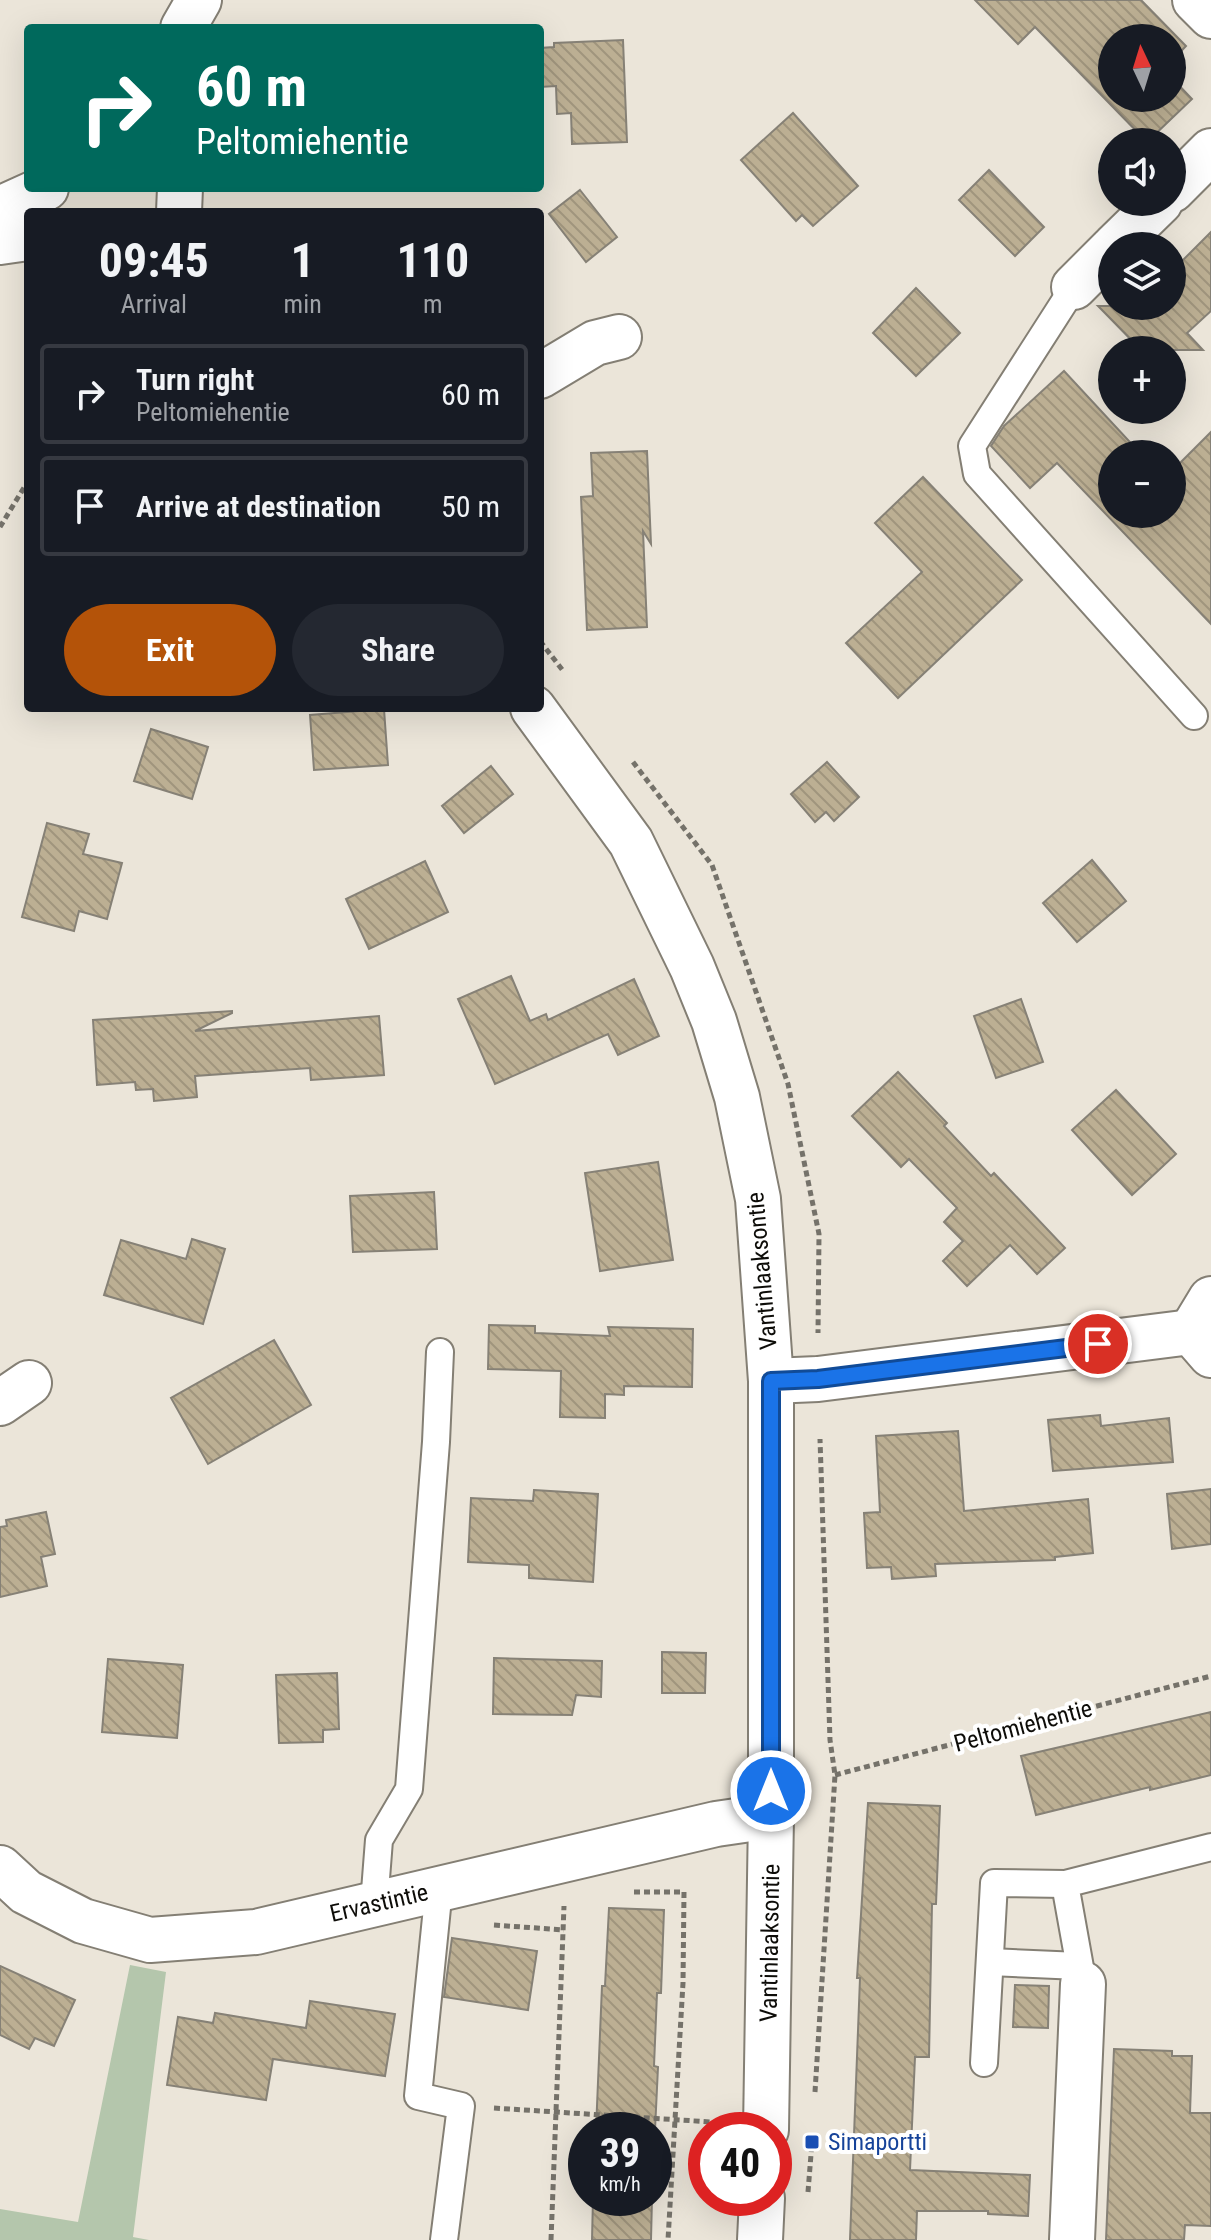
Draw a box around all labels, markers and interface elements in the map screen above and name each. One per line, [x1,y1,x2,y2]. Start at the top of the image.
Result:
north arrow [1098,24,1186,112]
map controls [1098,24,1186,528]
text: 60 m [196,54,307,120]
icon: right [64,56,168,160]
text: Peltomiehentie [196,121,409,163]
button: sound [1098,128,1186,216]
text: 09:45 [99,232,209,289]
text: 1 [291,232,315,289]
text: 110 [396,232,469,289]
button: layers [1098,232,1186,320]
text: Arrival [121,289,187,319]
text: min [284,289,322,319]
text: m [423,289,443,319]
button: + [1098,336,1186,424]
text: Turn right [136,362,254,397]
icon: right [68,372,112,416]
text: 60 m [441,377,500,412]
text: Peltomiehentie [136,397,290,427]
button: − [1098,440,1186,528]
icon: arrive [68,484,112,528]
text: Arrive at destination [136,489,381,524]
text: 50 m [441,489,500,524]
button: Exit [64,604,276,696]
button: Share [292,604,504,696]
street label: Vantinlaaksontie [741,1191,783,1351]
pin [1064,1310,1132,1378]
icon: arrive [1076,1322,1120,1366]
street label: Peltomiehentie [951,1694,1095,1758]
position arrow [729,1749,813,1833]
street label: Vantinlaaksontie [755,1864,785,2022]
street label: Ervastintie [327,1878,431,1928]
speed limit sign: 40 [688,2112,792,2216]
place label: Simaportti [828,2128,927,2156]
text: 39 [600,2130,640,2177]
marker: Simaportti [803,2133,821,2151]
text: km/h [599,2172,641,2196]

